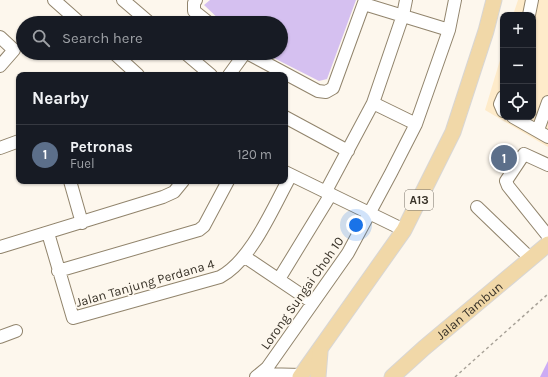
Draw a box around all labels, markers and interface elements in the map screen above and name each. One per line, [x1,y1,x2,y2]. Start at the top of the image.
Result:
map controls [500,12,536,120]
button: + [500,12,536,48]
search box [16,16,288,60]
icon: search [30,27,52,49]
text: Search here [62,29,143,47]
button: − [500,48,536,84]
button: locate [500,84,536,120]
text: Nearby [32,88,89,108]
text: Petronas [70,138,133,156]
pin: 1 [491,143,517,173]
text: 1 [43,147,47,162]
text: 120 m [237,147,272,162]
text: Fuel [70,156,95,171]
road number: A13 [405,190,433,210]
your location [346,215,366,235]
street label: Lorong Sungai Choh 10 [257,234,347,352]
street label: Jalan Tanjung Perdana 4 [74,256,216,310]
street label: Jalan Tambun [433,278,505,342]

